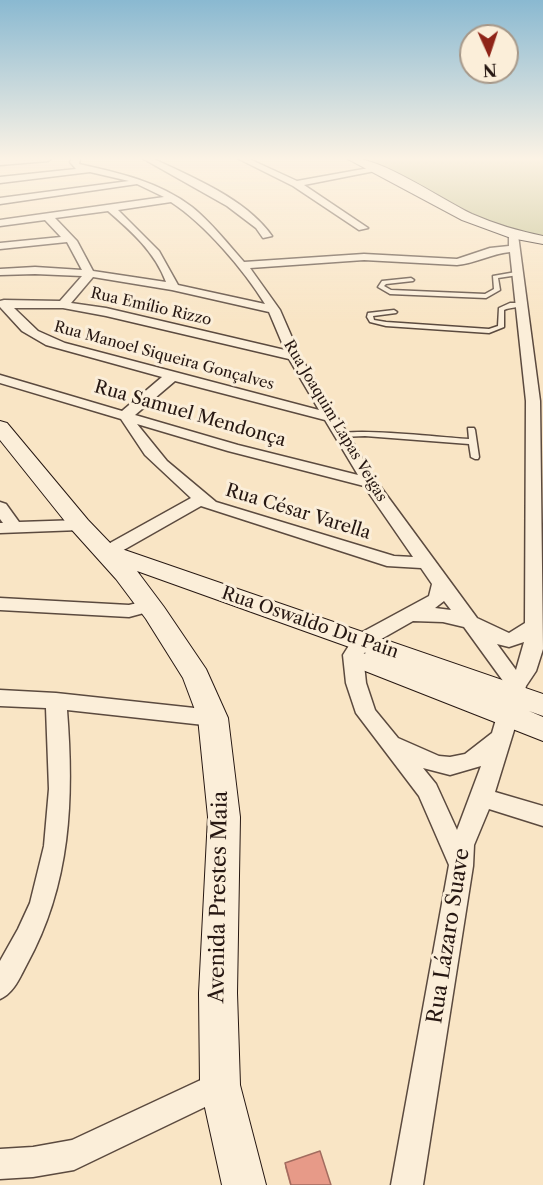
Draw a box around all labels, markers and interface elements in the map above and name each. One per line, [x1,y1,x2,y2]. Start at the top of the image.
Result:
north arrow [459,24,519,84]
text: N [482,60,497,80]
street label: Rua Emílio Rizzo [89,284,213,330]
street label: Rua Manoel Siqueira Gonçalves [52,318,276,394]
street label: Rua Joaquim Lapas Veigas [280,337,390,505]
street label: Rua Samuel Mendonça [92,376,288,452]
street label: Rua César Varella [223,480,373,544]
street label: Rua Oswaldo Du Pain [219,583,401,663]
street label: Avenida Prestes Maia [205,791,233,1003]
street label: Rua Lázaro Suave [423,846,475,1026]

